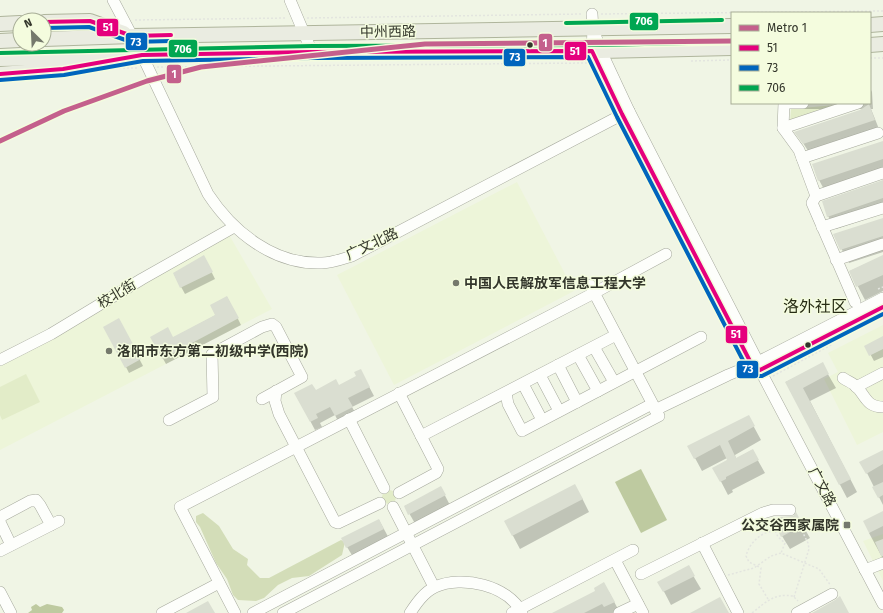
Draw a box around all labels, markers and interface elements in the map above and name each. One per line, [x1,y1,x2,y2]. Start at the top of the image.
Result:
north arrow [12,12,52,52]
line badge: 706 [629,12,659,31]
legend [731,12,871,104]
text: 706 [635,15,653,28]
text: N [22,16,34,31]
line badge: 51 [96,18,119,37]
text: 51 [103,21,113,34]
text: Metro 1 [767,21,807,35]
street label: 中州西路 [360,23,416,41]
line badge: 73 [125,32,148,51]
line badge: 1 [538,33,553,52]
text: 73 [131,36,142,49]
text: 1 [542,37,548,50]
line badge: 706 [168,39,198,58]
unlabelled marker [525,40,535,50]
line badge: 51 [564,41,587,61]
text: 51 [767,41,778,55]
text: 706 [174,43,192,56]
text: 51 [570,45,580,58]
line badge: 73 [503,48,526,67]
text: 73 [510,51,521,64]
text: 73 [767,61,778,75]
line badge: 1 [166,64,182,84]
text: 1 [171,68,177,81]
text: 706 [767,81,785,95]
street label: 广文北路 [343,224,401,264]
place label: 中国人民解放军信息工程大学 [464,275,646,292]
street label: 校北街 [95,276,139,312]
marker: 中国人民解放军信息工程大学 [451,278,461,288]
district label: 洛外社区 [783,297,847,316]
line badge: 51 [725,325,748,344]
text: 51 [731,328,741,341]
unlabelled marker [803,340,813,350]
place label: 洛阳市东方第二初级中学(西院) [117,343,309,360]
marker: 洛阳市东方第二初级中学(西院) [104,346,114,356]
line badge: 73 [736,360,759,379]
text: 73 [743,363,754,376]
street label: 广文路 [805,464,839,510]
place label: 公交谷西家属院 [741,517,839,534]
marker: 公交谷西家属院 [842,520,852,530]

